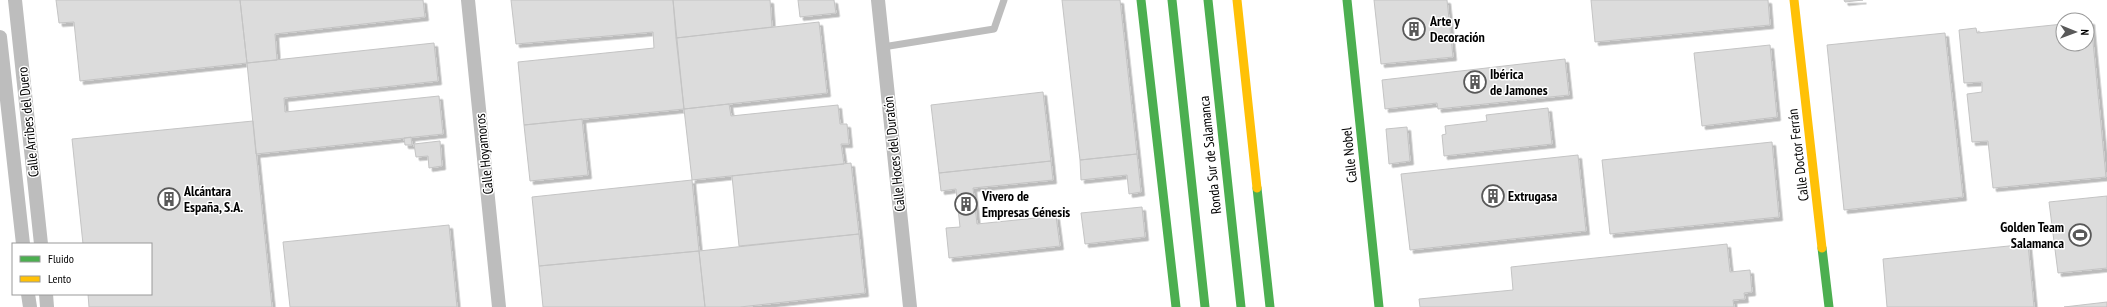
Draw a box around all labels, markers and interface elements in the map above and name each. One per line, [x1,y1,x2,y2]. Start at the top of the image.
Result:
place label: Arte y Decoración [1429,12,1485,46]
north arrow [2055,12,2095,52]
building icon: Arte y Decoración [1401,16,1427,42]
text: N [2078,29,2092,35]
place label: Ibérica de Jamones [1490,65,1548,99]
street label: Calle Arribes del Duero [13,66,43,178]
building icon: Ibérica de Jamones [1462,69,1488,95]
street label: Calle Hoces del Duratón [879,95,909,213]
street label: Ronda Sur de Salamanca [1195,95,1225,215]
street label: Calle Doctor Ferrán [1783,108,1813,202]
street label: Calle Hoyamoros [471,112,497,195]
street label: Calle Nobel [1337,126,1361,184]
place label: Alcántara España, S.A. [183,182,243,216]
building icon: Extrugasa [1480,183,1506,209]
building icon: Alcántara España, S.A. [156,186,182,212]
place label: Vivero de Empresas Génesis [981,187,1070,221]
place label: Extrugasa [1508,187,1557,205]
building icon: Vivero de Empresas Génesis [953,191,979,217]
place label: Golden Team Salamanca [2000,218,2064,252]
sports icon: Golden Team Salamanca [2067,222,2093,248]
legend [12,243,152,295]
text: Fluido [48,251,74,266]
text: Lento [48,271,71,286]

